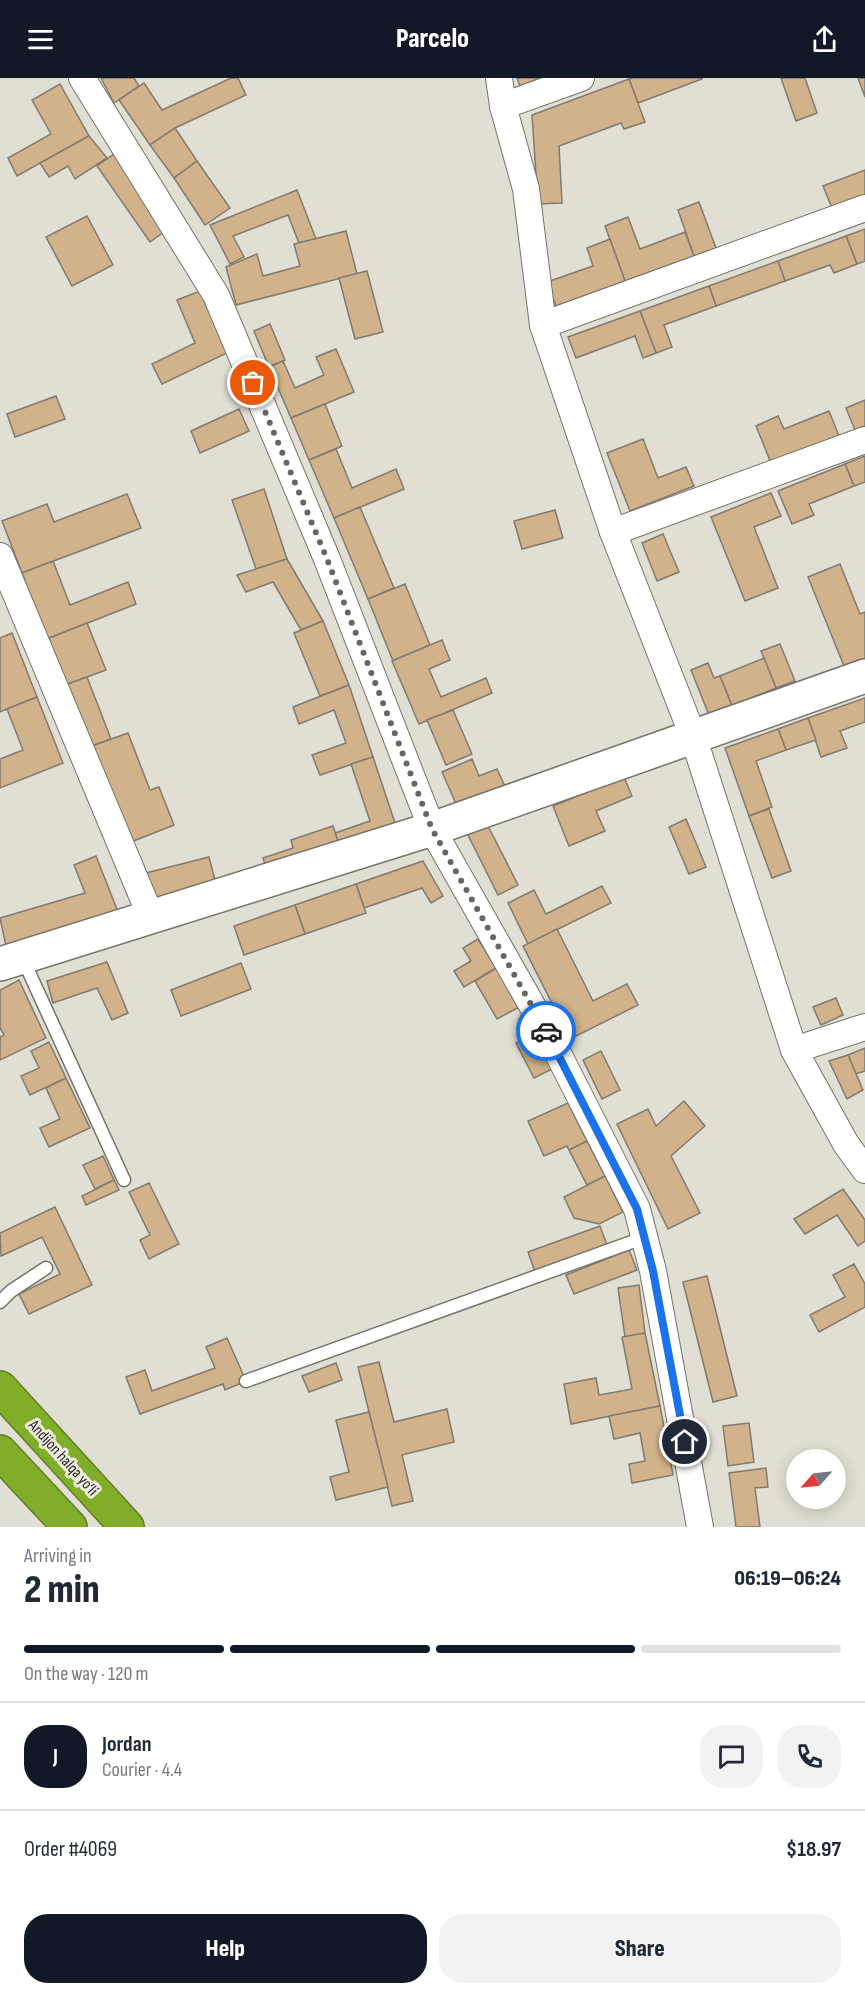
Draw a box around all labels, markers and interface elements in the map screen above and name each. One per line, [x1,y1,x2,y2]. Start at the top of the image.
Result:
icon: menu [24,23,57,56]
text: Parcelo [396,23,469,55]
icon: share [808,23,841,56]
pin [227,357,278,408]
icon: bag [236,366,269,399]
courier [516,1001,576,1061]
icon: car [530,1015,563,1048]
street label: Andijon halqa yo‘li [23,1416,102,1500]
pin [659,1416,710,1467]
icon: home [668,1425,701,1458]
north arrow [786,1449,846,1509]
map controls [786,1449,846,1509]
text: Arriving in [24,1544,92,1568]
text: 06:19–06:24 [734,1565,841,1592]
text: 2 min [24,1567,100,1614]
text: On the way · 120 m [24,1662,148,1686]
button: chat [700,1725,763,1788]
button: phone [778,1725,841,1788]
text: Jordan [102,1731,151,1758]
text: J [53,1743,58,1770]
text: Courier · 4.4 [102,1758,182,1782]
text: Order #4069 [24,1836,117,1863]
text: $18.97 [786,1836,841,1863]
button: Help [24,1914,427,1983]
button: Share [439,1914,841,1983]

